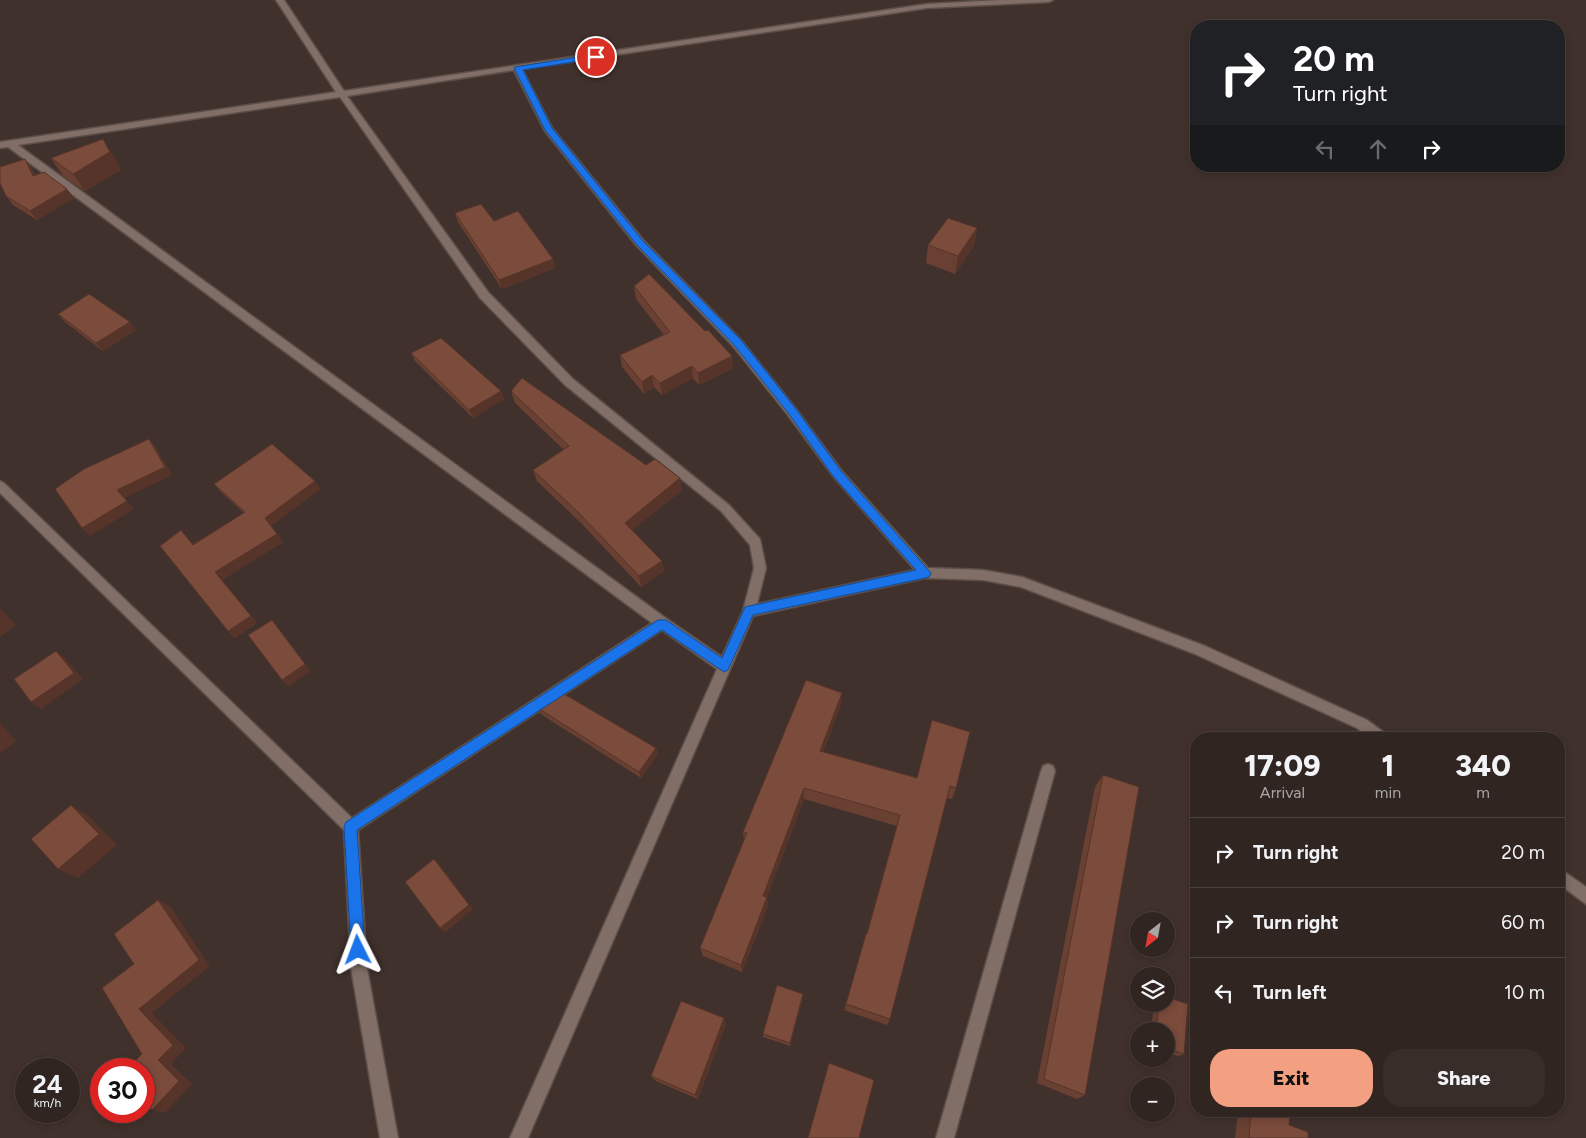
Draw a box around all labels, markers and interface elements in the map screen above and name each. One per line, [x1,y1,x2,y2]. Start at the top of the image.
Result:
pin [575,36,617,78]
text: 20 m [1293,38,1375,80]
icon: right [1210,40,1275,105]
icon: arrive [582,43,610,71]
text: Turn right [1293,80,1388,107]
icon: left [1311,135,1339,163]
icon: ahead [1364,135,1392,163]
icon: right [1417,135,1445,163]
text: 17:09 [1244,747,1321,784]
text: 1 [1382,747,1394,784]
text: 340 [1455,747,1511,784]
text: Arrival [1260,783,1305,802]
text: min [1375,783,1401,802]
text: m [1476,783,1490,802]
icon: right [1210,839,1238,867]
text: Turn right [1253,841,1339,864]
text: 20 m [1501,841,1545,864]
icon: right [1210,909,1238,937]
text: Turn right [1253,911,1339,934]
text: 60 m [1501,911,1545,934]
north arrow [1130,912,1175,958]
map controls [1130,912,1175,1122]
position arrow [331,923,383,975]
button: layers [1130,967,1175,1012]
icon: left [1210,979,1238,1007]
text: Turn left [1253,981,1327,1004]
text: 10 m [1504,981,1545,1004]
button: + [1130,1022,1175,1067]
button: Exit [1210,1049,1373,1107]
button: Share [1383,1049,1545,1107]
speed limit sign: 30 [90,1058,155,1123]
text: 24 [32,1069,63,1099]
button: − [1130,1077,1175,1122]
text: km/h [34,1096,61,1110]

